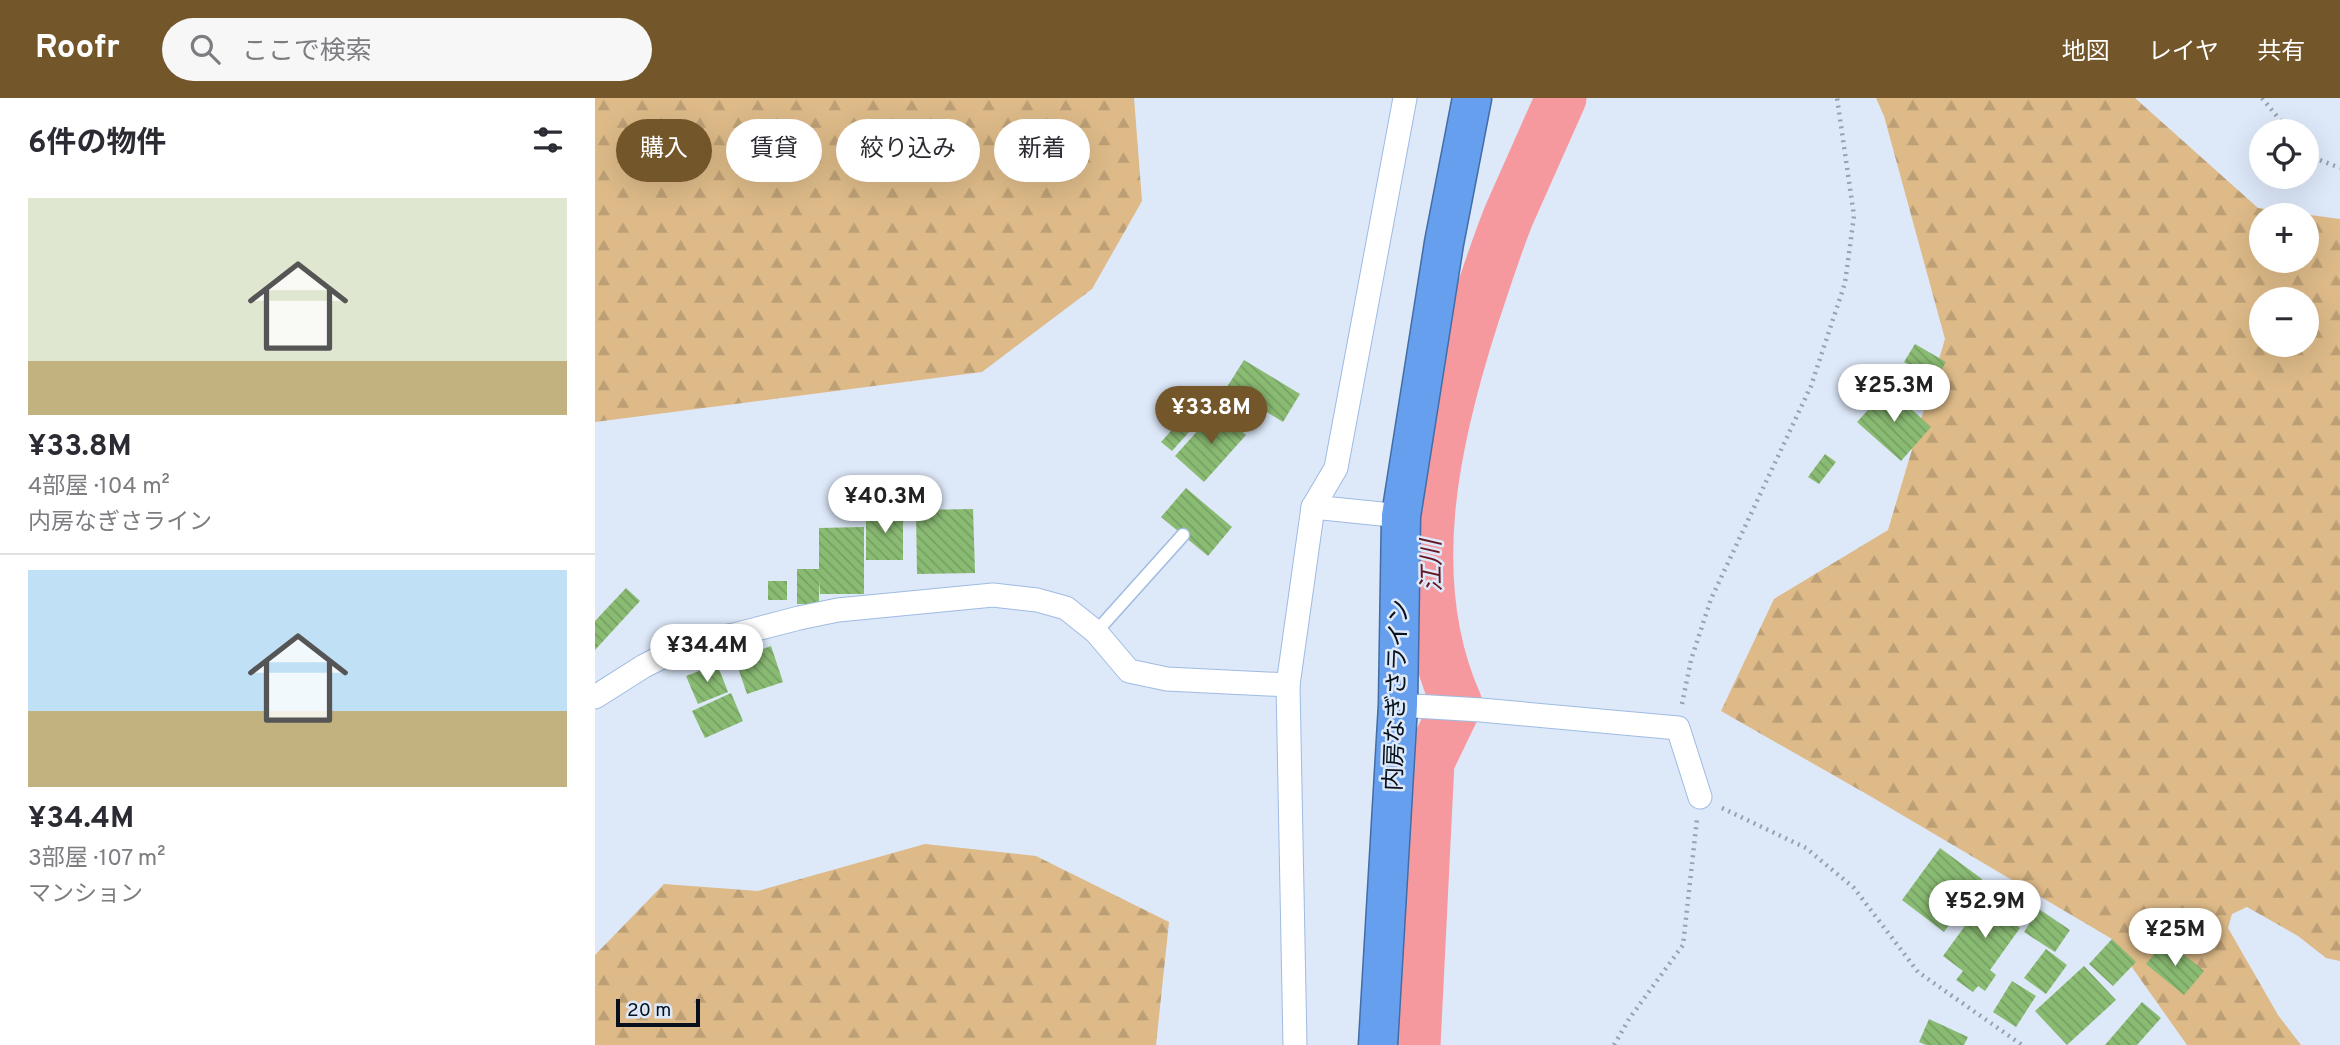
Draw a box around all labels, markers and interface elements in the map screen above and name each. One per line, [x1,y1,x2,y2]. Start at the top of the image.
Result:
search box [162,18,652,81]
text: Roofr [35,28,120,70]
icon: search [186,30,224,68]
text: ここで検索 [242,36,372,69]
text: 地図 [2062,38,2110,68]
text: レイヤ [2148,38,2219,68]
text: 共有 [2257,38,2305,68]
chip: 購入 [616,119,712,182]
chip: 賃貸 [726,119,822,182]
chip: 絞り込み [836,119,980,182]
chip: 新着 [994,119,1090,182]
map controls [2249,119,2319,357]
button: locate [2249,119,2319,189]
icon: filters [529,121,567,159]
text: 6件の物件 [28,126,166,163]
button: + [2249,203,2319,273]
icon: home [235,243,361,369]
button: − [2249,287,2319,357]
pin: ¥25.3M [1837,364,1951,424]
text: ¥25.3M [1854,372,1934,401]
pin: ¥33.8M [1154,386,1268,446]
text: ¥33.8M [1171,394,1251,423]
text: ¥33.8M [28,429,132,466]
text: 4部屋 · 104 m² [28,473,170,502]
pin: ¥40.3M [828,476,942,535]
text: ¥40.3M [844,483,926,512]
text: 内房なぎさライン [28,509,212,538]
water label: 江川 [1416,537,1450,592]
street label: 内房なぎさライン [1380,599,1416,792]
icon: home [235,615,361,741]
pin: ¥34.4M [650,624,764,684]
text: ¥34.4M [666,632,748,661]
text: ¥34.4M [28,801,134,838]
text: 3部屋 · 107 m² [28,845,166,874]
pin: ¥52.9M [1928,880,2042,940]
text: マンション [28,881,143,910]
text: ¥52.9M [1945,888,2025,917]
pin: ¥25M [2134,908,2216,968]
text: ¥25M [2145,916,2205,945]
scale bar [616,996,700,1028]
text: 20 m [627,999,671,1023]

